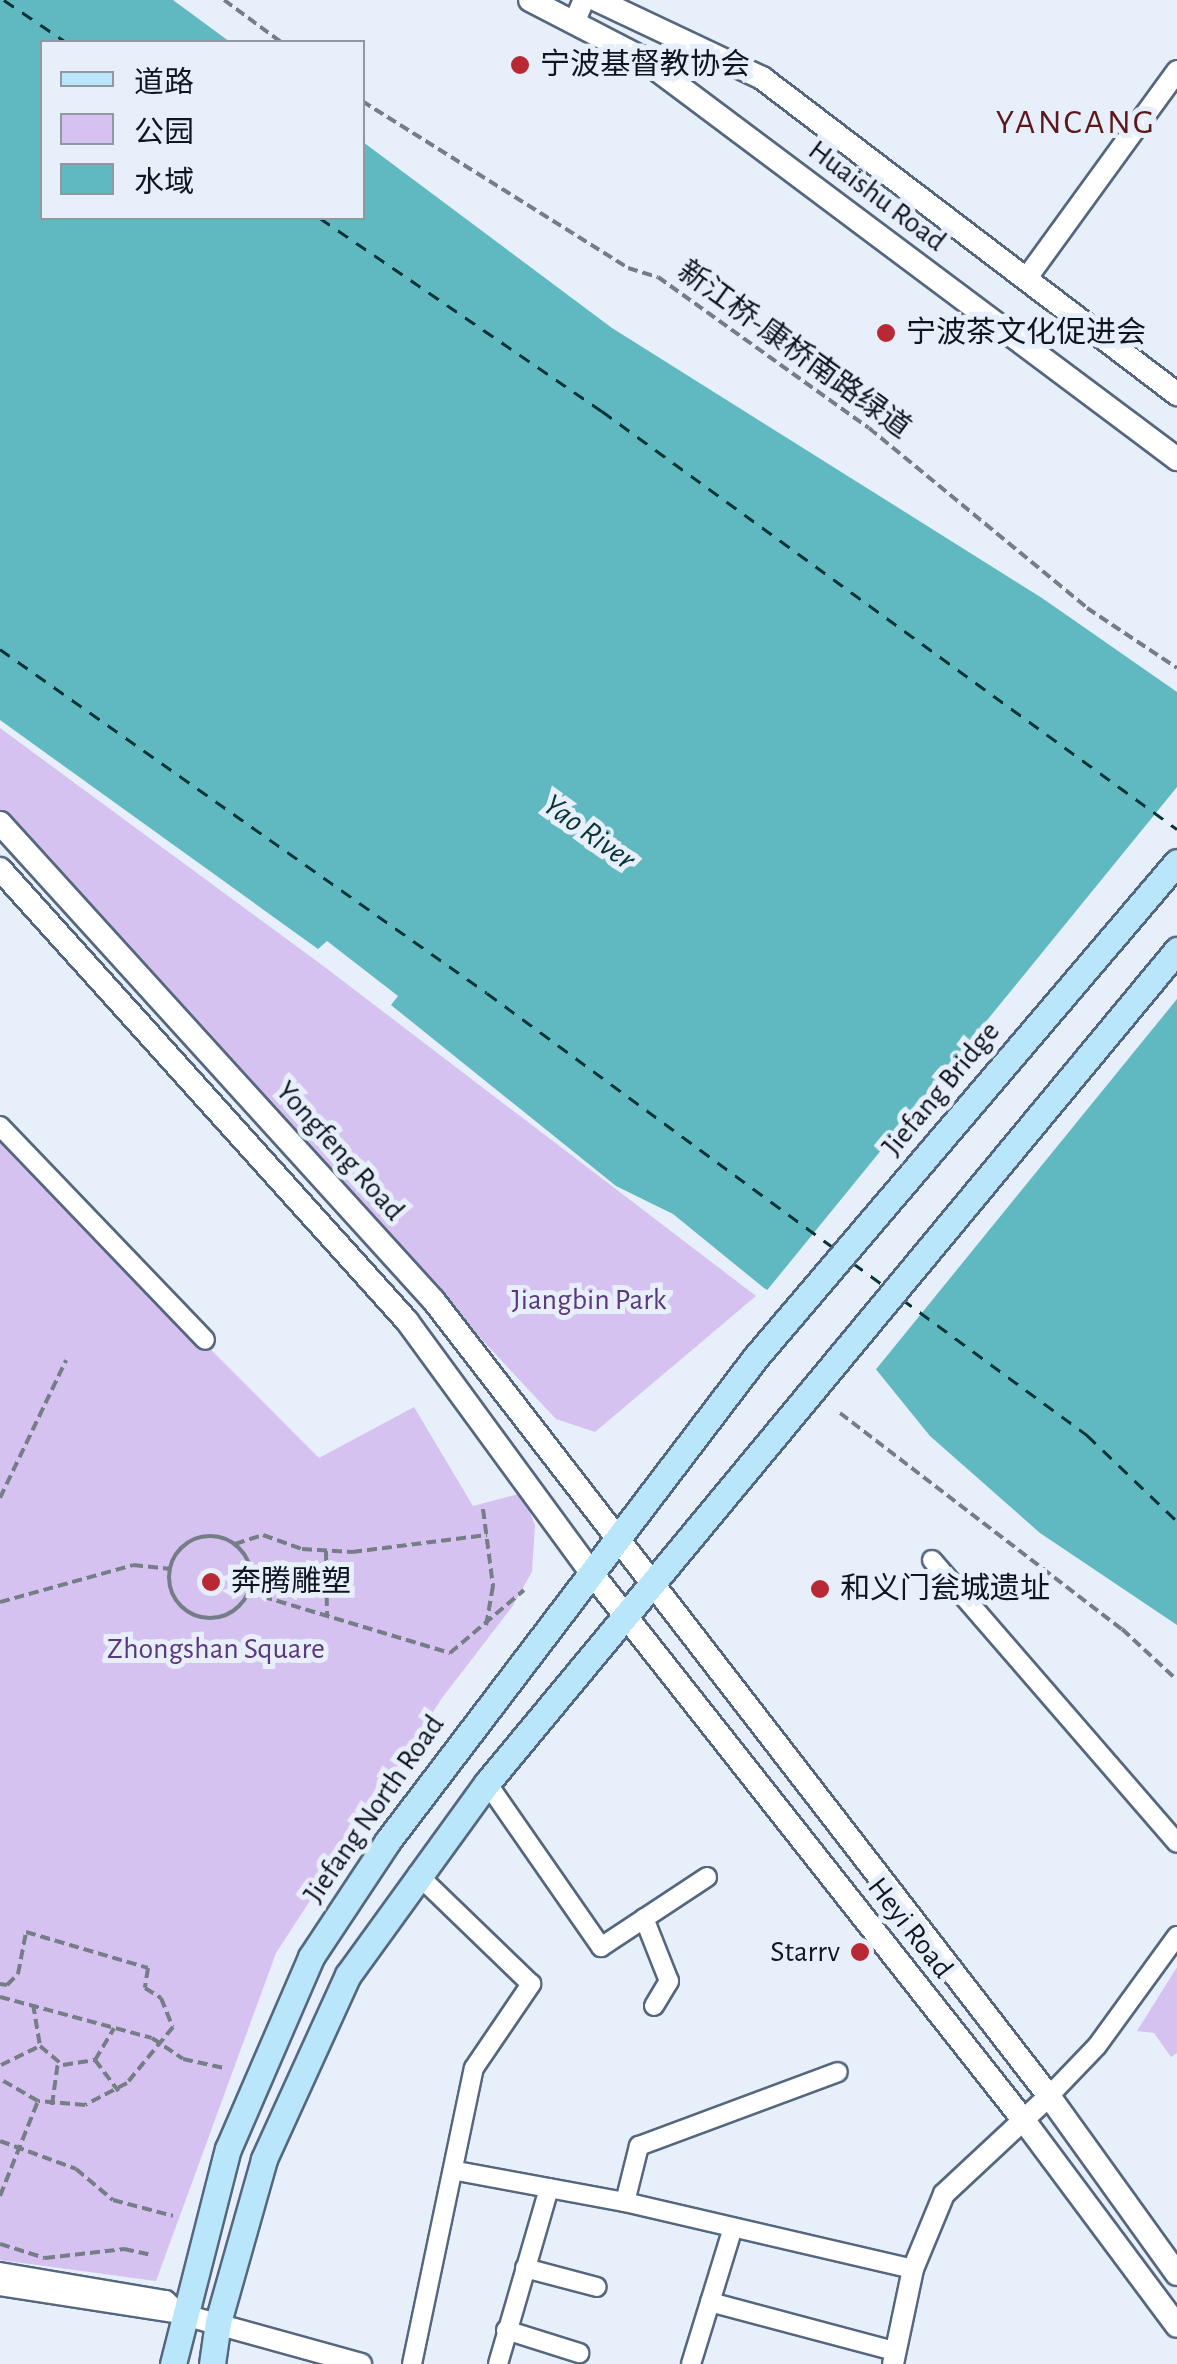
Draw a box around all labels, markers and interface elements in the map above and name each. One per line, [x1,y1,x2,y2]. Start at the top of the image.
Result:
legend [40,40,365,220]
place label: 宁波基督教协会 [540,47,750,83]
marker: 宁波基督教协会 [509,54,531,76]
text: 道路 [134,68,194,98]
district label: YANCANG [996,102,1156,144]
text: 公园 [134,118,194,148]
street label: Huaishu Road [801,132,953,260]
text: 水域 [134,168,194,198]
street label: 新江桥-康桥南路绿道 [670,253,918,447]
place label: 宁波茶文化促进会 [906,315,1146,351]
marker: 宁波茶文化促进会 [875,322,897,344]
water label: Yao River [535,786,643,878]
street label: Jiefang Bridge [874,1014,1008,1164]
street label: Yongfeng Road [268,1074,412,1228]
park label: Jiangbin Park [511,1282,667,1318]
place label: 奔腾雕塑 [231,1564,351,1600]
marker: 奔腾雕塑 [200,1571,222,1593]
place label: 和义门瓮城遗址 [840,1571,1050,1607]
marker: 和义门瓮城遗址 [809,1578,831,1600]
park label: Zhongshan Square [107,1631,325,1667]
street label: Jiefang North Road [296,1708,452,1910]
street label: Heyi Road [859,1870,961,1986]
place label: Starrv [770,1934,840,1970]
marker: Starrv [849,1941,871,1963]

